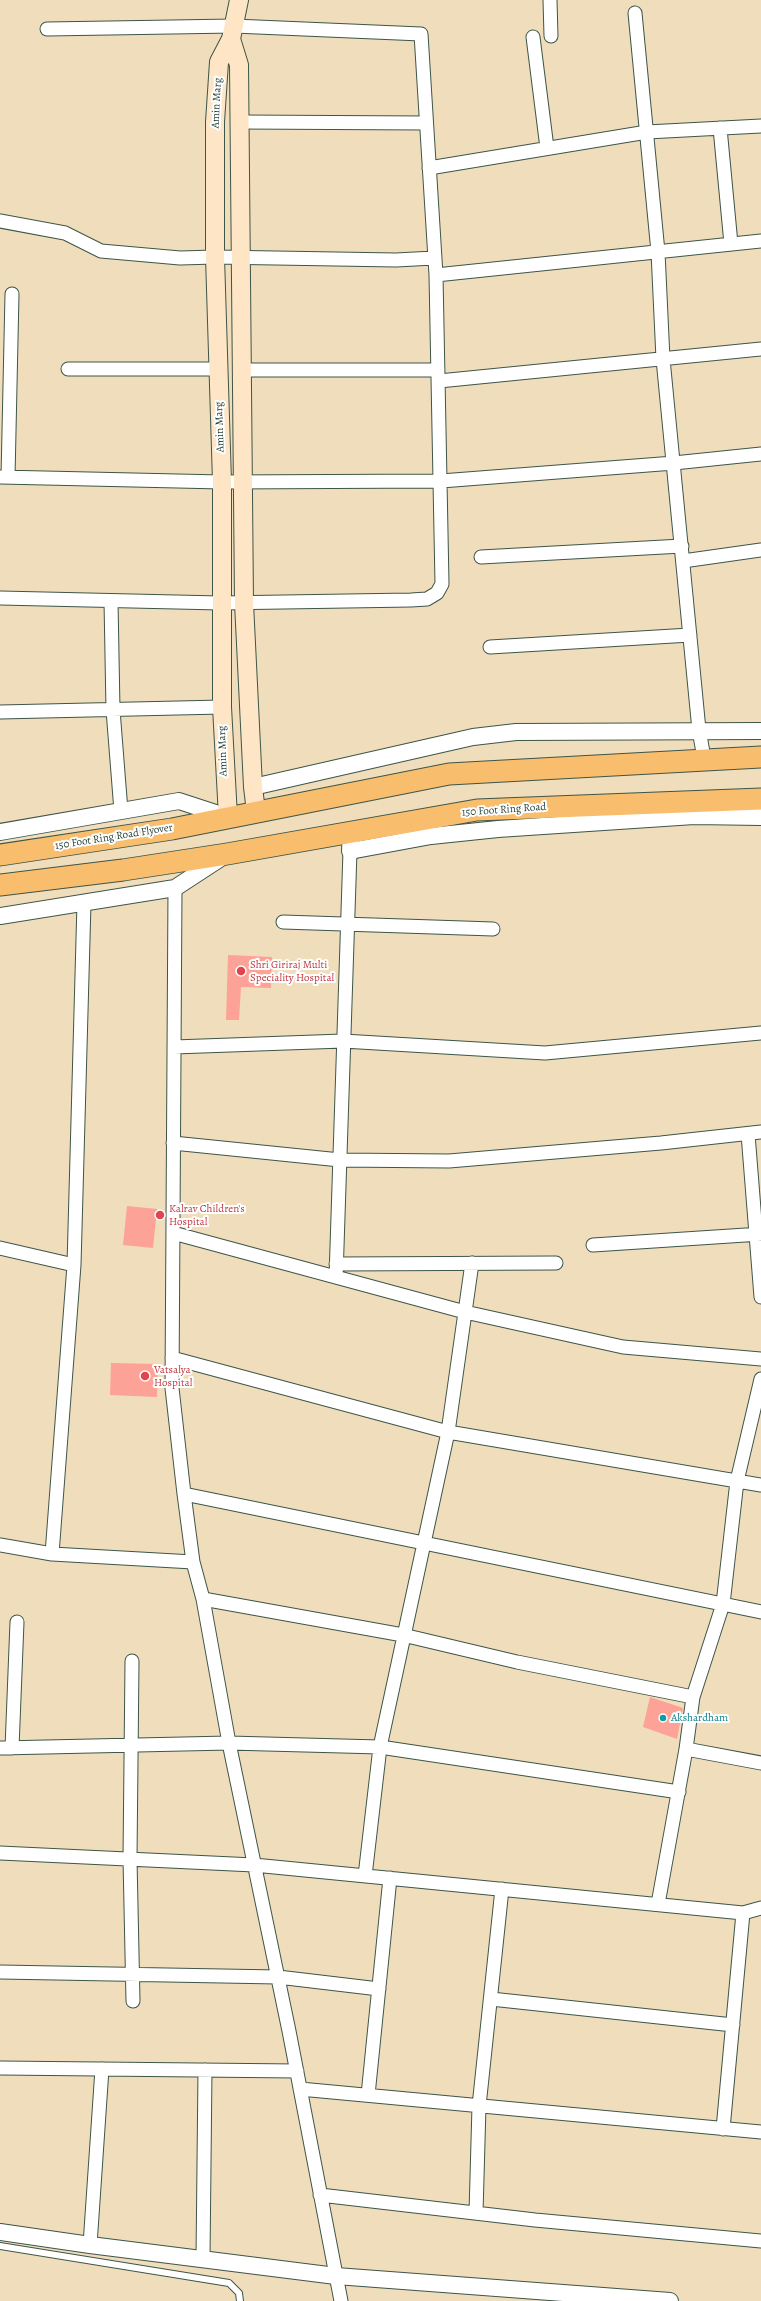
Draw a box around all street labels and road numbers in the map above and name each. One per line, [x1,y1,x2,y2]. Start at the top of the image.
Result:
street label: Amin Marg [209,77,225,129]
street label: Amin Marg [213,401,227,453]
street label: Amin Marg [216,725,230,777]
street label: 150 Foot Ring Road [461,800,547,820]
street label: 150 Foot Ring Road Flyover [54,821,174,853]

